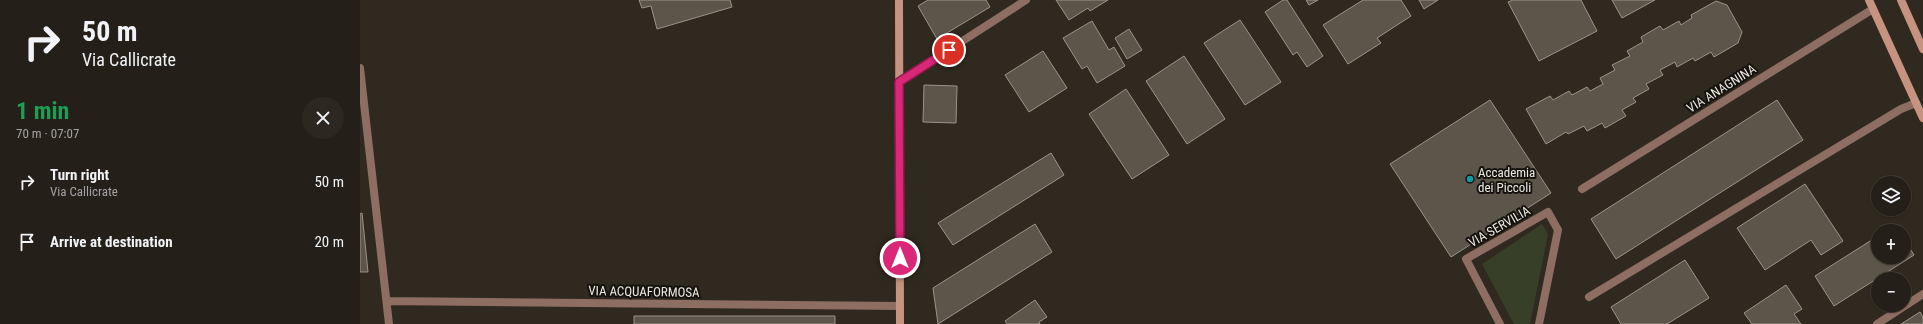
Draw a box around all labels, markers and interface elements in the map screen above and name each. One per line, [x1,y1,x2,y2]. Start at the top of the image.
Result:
text: 50 m [82,15,138,48]
icon: right [16,16,68,68]
pin [932,33,966,67]
icon: arrive [938,39,960,61]
text: Via Callicrate [82,49,176,70]
street label: VIA ANAGNINA [1684,61,1759,116]
text: 1 min [16,97,69,125]
button: close [302,97,344,139]
text: 70 m · 07:07 [16,126,79,141]
place label: Accademia dei Piccoli [1478,165,1535,195]
text: Turn right [50,166,109,184]
icon: right [16,171,38,193]
text: 50 m [314,173,344,191]
marker: Accademia dei Piccoli [1465,174,1475,184]
map controls [1871,176,1911,312]
button: layers [1871,176,1911,216]
text: Via Callicrate [50,184,118,199]
street label: VIA SERVILIA [1466,203,1533,250]
button: + [1871,224,1911,264]
icon: arrive [16,231,38,253]
text: Arrive at destination [50,233,173,251]
text: 20 m [314,233,344,251]
position arrow [879,237,921,279]
button: − [1871,272,1911,312]
street label: VIA ACQUAFORMOSA [588,283,700,300]

